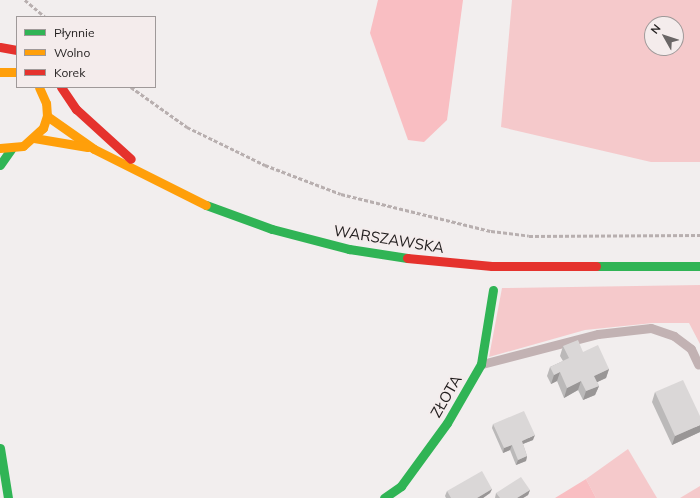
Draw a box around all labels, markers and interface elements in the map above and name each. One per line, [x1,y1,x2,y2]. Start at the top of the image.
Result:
legend [16,16,156,88]
north arrow [644,16,684,56]
text: N [647,21,664,37]
text: Płynnie [54,25,95,40]
text: Wolno [54,45,90,60]
text: Korek [54,65,85,80]
street label: WARSZAWSKA [333,221,445,257]
street label: ZŁOTA [427,371,465,421]

